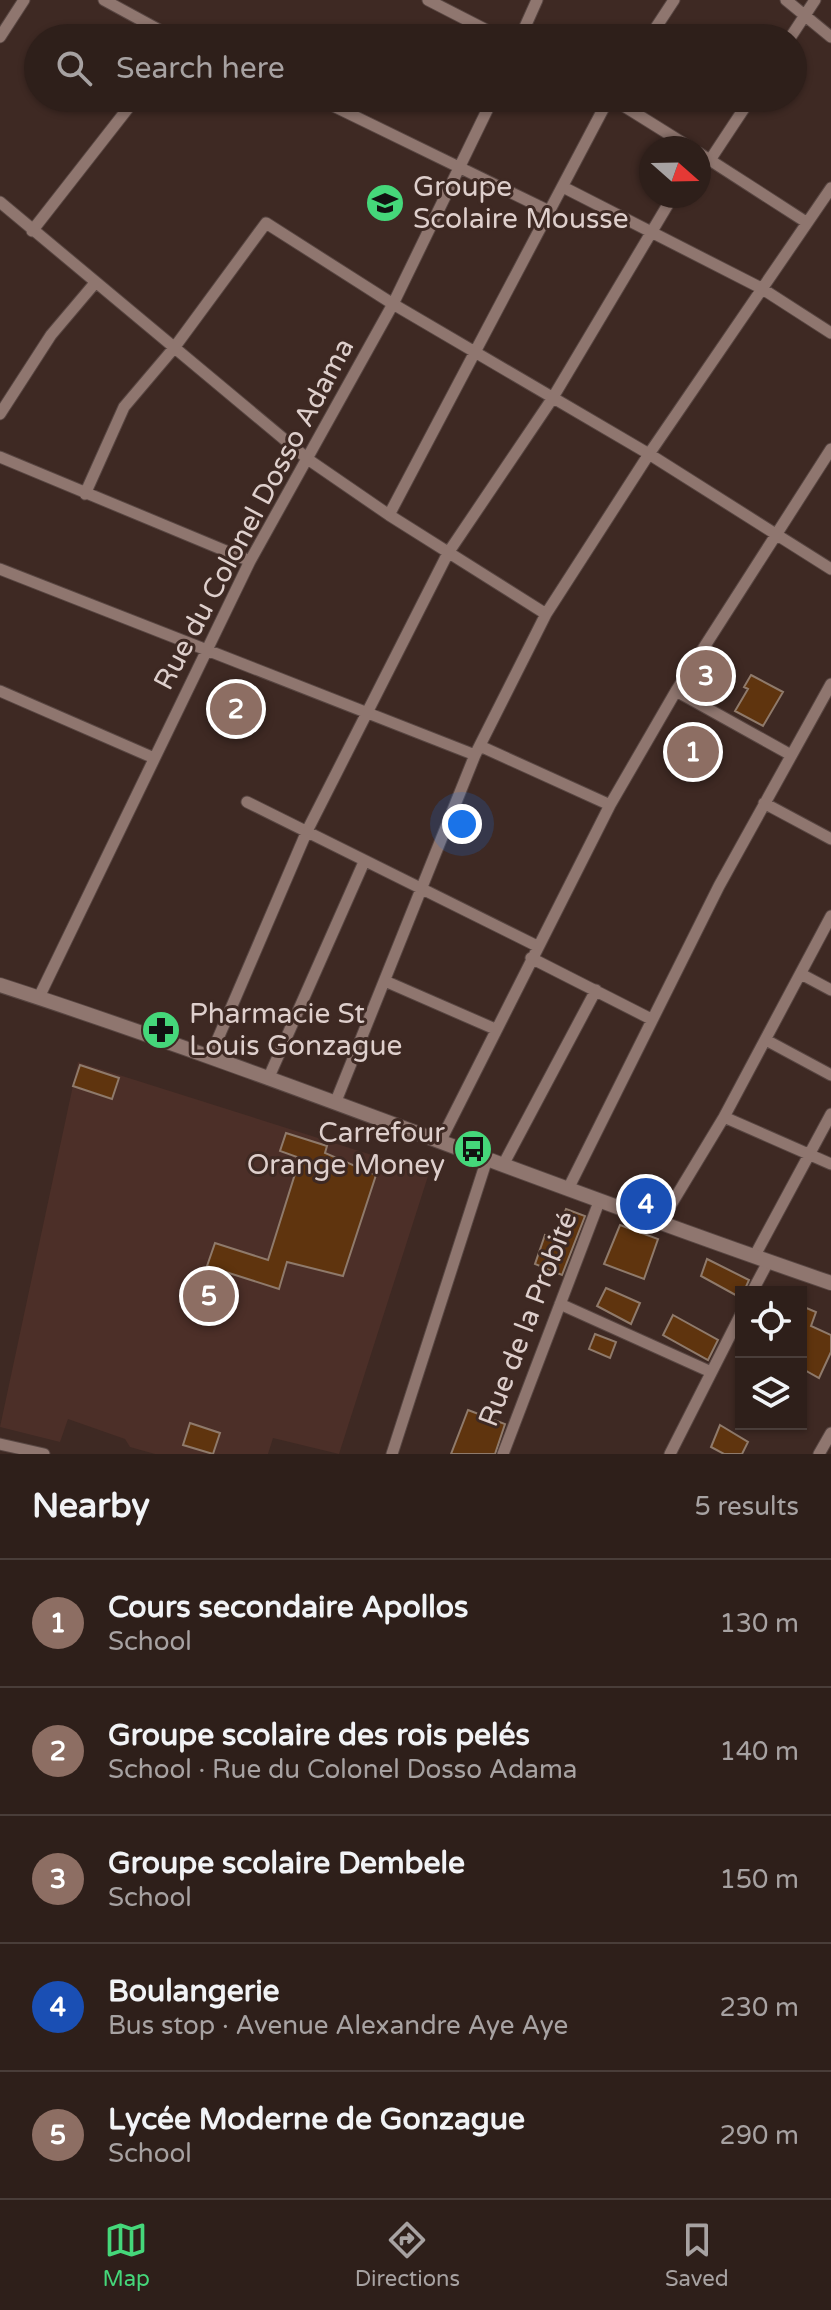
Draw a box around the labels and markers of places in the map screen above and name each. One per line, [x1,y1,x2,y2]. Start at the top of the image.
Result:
place label: Groupe Scolaire Mousse [413,170,629,236]
school or university icon: Groupe Scolaire Mousse [364,182,406,224]
pin: 3 [680,646,732,706]
pin: 2 [210,679,262,739]
pin: 1 [667,722,719,782]
place label: Pharmacie St Louis Gonzague [189,997,402,1063]
pharmacy icon: Pharmacie St Louis Gonzague [140,1009,182,1051]
place label: Carrefour Orange Money [247,1116,445,1182]
bus stop icon: Carrefour Orange Money [452,1128,494,1170]
pin: 4 [620,1174,672,1234]
pin: 5 [183,1266,235,1326]

